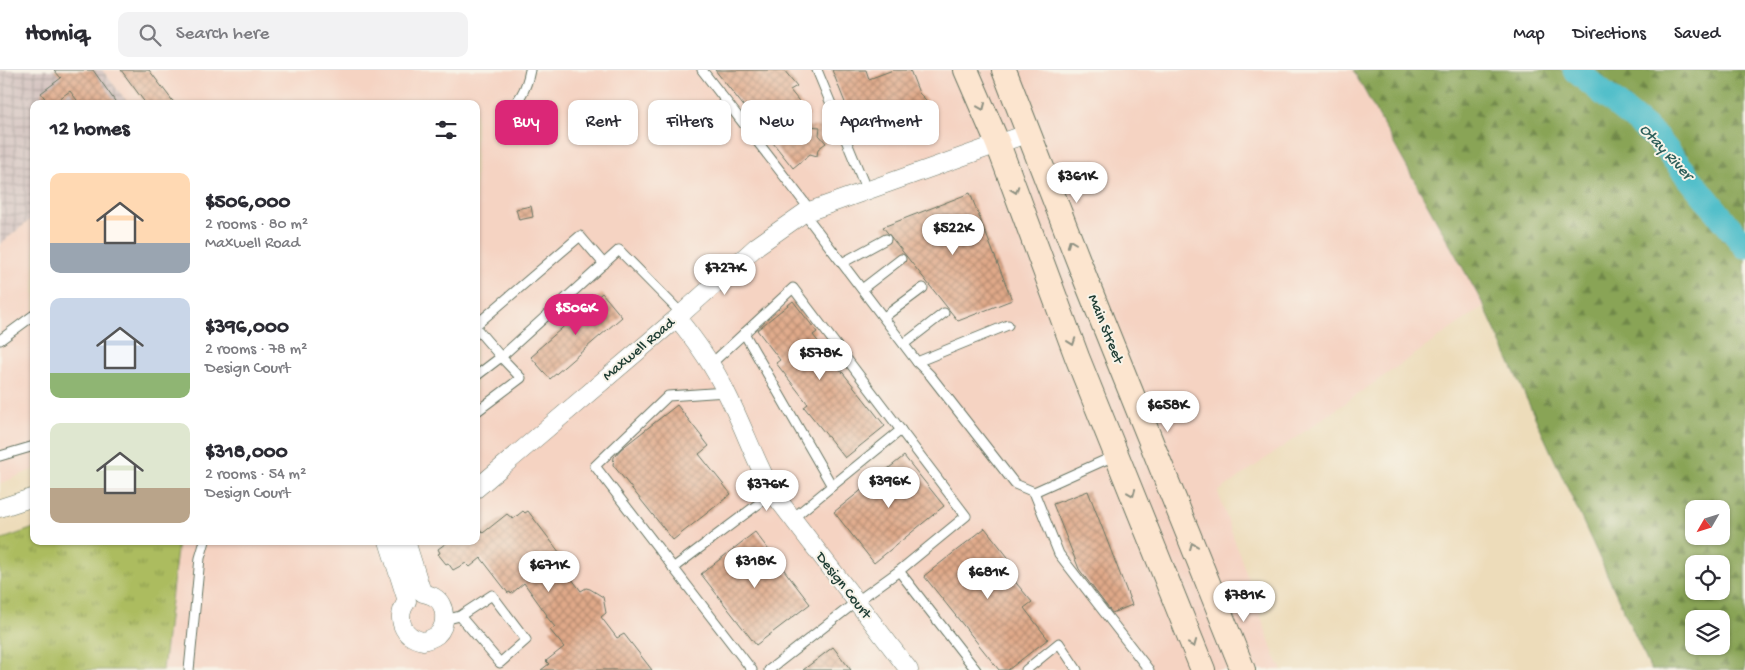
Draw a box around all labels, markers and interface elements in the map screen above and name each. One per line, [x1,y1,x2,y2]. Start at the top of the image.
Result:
search box [118,12,468,57]
text: Homiq [25,20,88,49]
icon: search [136,21,164,49]
text: Search here [176,23,269,46]
text: Map [1513,24,1545,45]
text: Directions [1573,24,1646,45]
text: Saved [1674,24,1720,45]
chip: Buy [495,100,558,145]
chip: Rent [568,100,638,145]
chip: Filters [648,100,731,145]
chip: New [741,100,812,145]
chip: Apartment [822,100,939,145]
one-way arrow [976,102,987,111]
icon: filters [432,116,460,144]
text: 12 homes [50,118,129,143]
water label: Otay River [1634,121,1698,187]
pin: $361K [1042,162,1112,204]
text: $361K [1058,168,1096,187]
one-way arrow [1009,185,1019,194]
text: $506,000 [205,191,290,216]
icon: home [90,193,150,253]
pin: $522K [918,214,988,256]
text: 2 rooms · 80 m² [205,216,308,235]
text: $522K [933,220,973,239]
text: Maxwell Road [205,235,300,254]
one-way arrow [1067,239,1078,248]
pin: $727K [690,254,760,296]
text: $727K [705,260,745,279]
street label: Main Street [1083,292,1128,368]
pin: $506K [541,294,611,336]
text: $506K [555,300,597,319]
street label: Maxwell Road [599,314,680,385]
text: $396,000 [205,316,289,341]
icon: home [90,318,150,378]
pin: $578K [785,338,855,381]
one-way arrow [1066,338,1076,346]
text: 2 rooms · 78 m² [205,341,307,360]
text: $578K [799,345,841,364]
text: Design Court [205,360,290,379]
pin: $658K [1133,390,1203,433]
text: $658K [1147,397,1189,416]
text: $318,000 [205,441,288,466]
icon: home [90,443,150,503]
text: 2 rooms · 54 m² [205,466,306,485]
pin: $396K [854,466,924,509]
pin: $376K [732,470,802,512]
text: $396K [869,473,909,492]
text: $376K [747,476,787,495]
text: Design Court [205,485,290,504]
one-way arrow [1126,488,1137,497]
north arrow [1685,500,1730,545]
map controls [1685,500,1730,655]
one-way arrow [1188,543,1198,551]
pin: $318K [720,546,790,589]
street label: Design Court [811,548,876,624]
pin: $671K [514,550,584,593]
text: $318K [735,553,775,572]
button: locate [1685,555,1730,600]
text: $671K [530,557,568,576]
pin: $681K [953,558,1023,600]
text: $681K [968,564,1008,583]
pin: $781K [1209,580,1279,623]
text: $781K [1224,587,1264,606]
button: layers [1685,610,1730,655]
one-way arrow [1187,639,1197,648]

